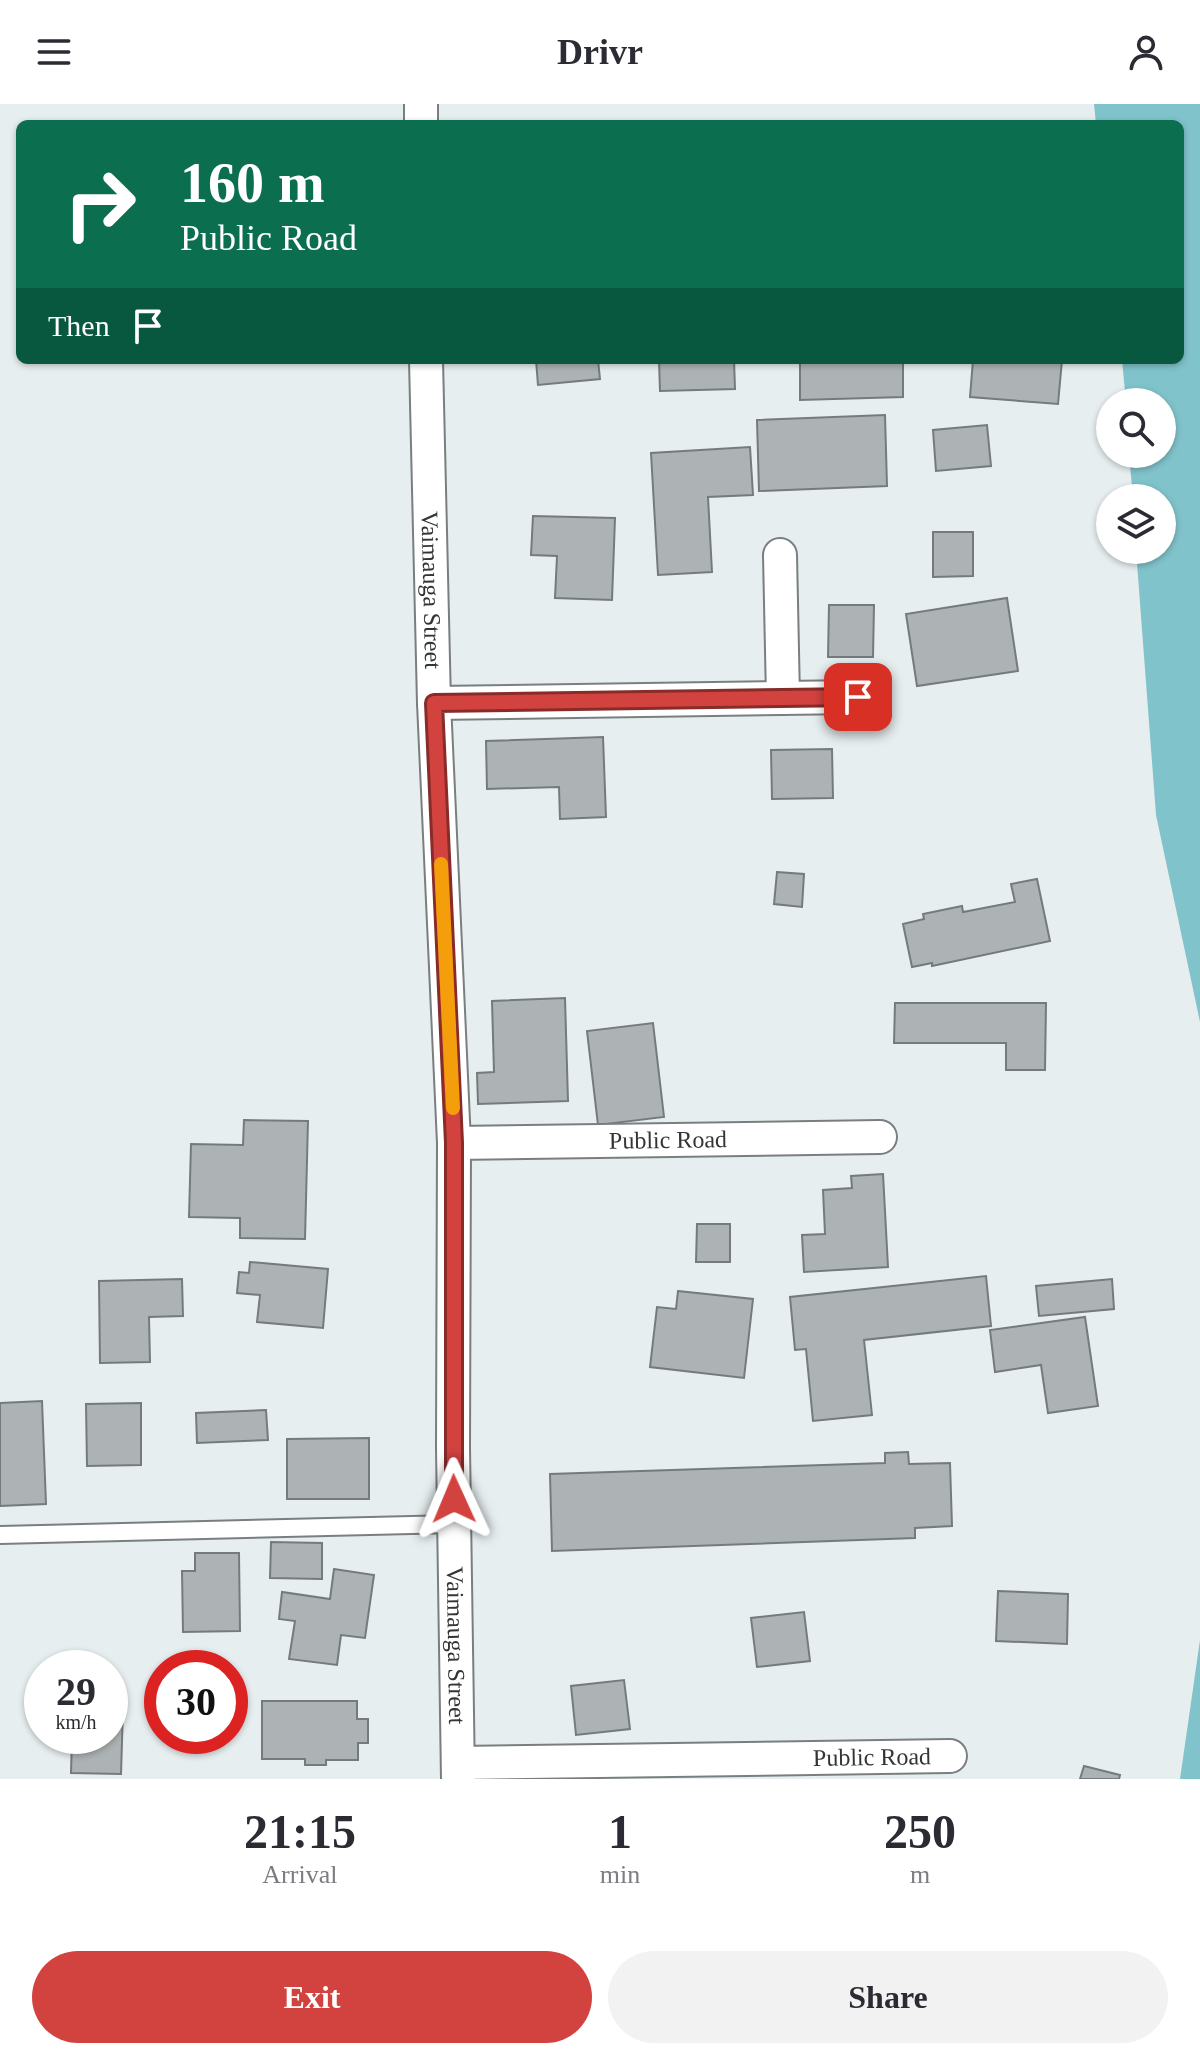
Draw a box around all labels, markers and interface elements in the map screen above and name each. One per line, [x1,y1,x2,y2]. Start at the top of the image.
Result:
icon: menu [32,30,76,74]
icon: person [1124,30,1168,74]
text: Drivr [557,32,643,72]
icon: right [48,152,152,256]
text: 160 m [180,152,325,214]
text: Public Road [180,218,357,258]
icon: arrive [126,304,170,348]
text: Then [48,309,110,342]
map controls [1096,388,1176,564]
button: search [1096,388,1176,468]
button: layers [1096,484,1176,564]
street label: Vaimauga Street [417,511,446,670]
pin [824,663,892,731]
icon: arrive [836,675,880,719]
street label: Public Road [609,1126,727,1154]
position arrow [412,1457,496,1541]
street label: Vaimauga Street [442,1566,470,1725]
speed limit sign: 30 [144,1650,248,1754]
text: 29 [56,1669,96,1714]
text: km/h [55,1711,97,1733]
street label: Public Road [813,1743,931,1771]
text: 21:15 [244,1805,356,1858]
text: 1 [608,1805,632,1858]
text: 250 [884,1805,956,1858]
text: Arrival [262,1860,337,1889]
text: min [600,1860,640,1889]
text: m [910,1860,930,1889]
button: Exit [32,1951,592,2043]
button: Share [608,1951,1168,2043]

